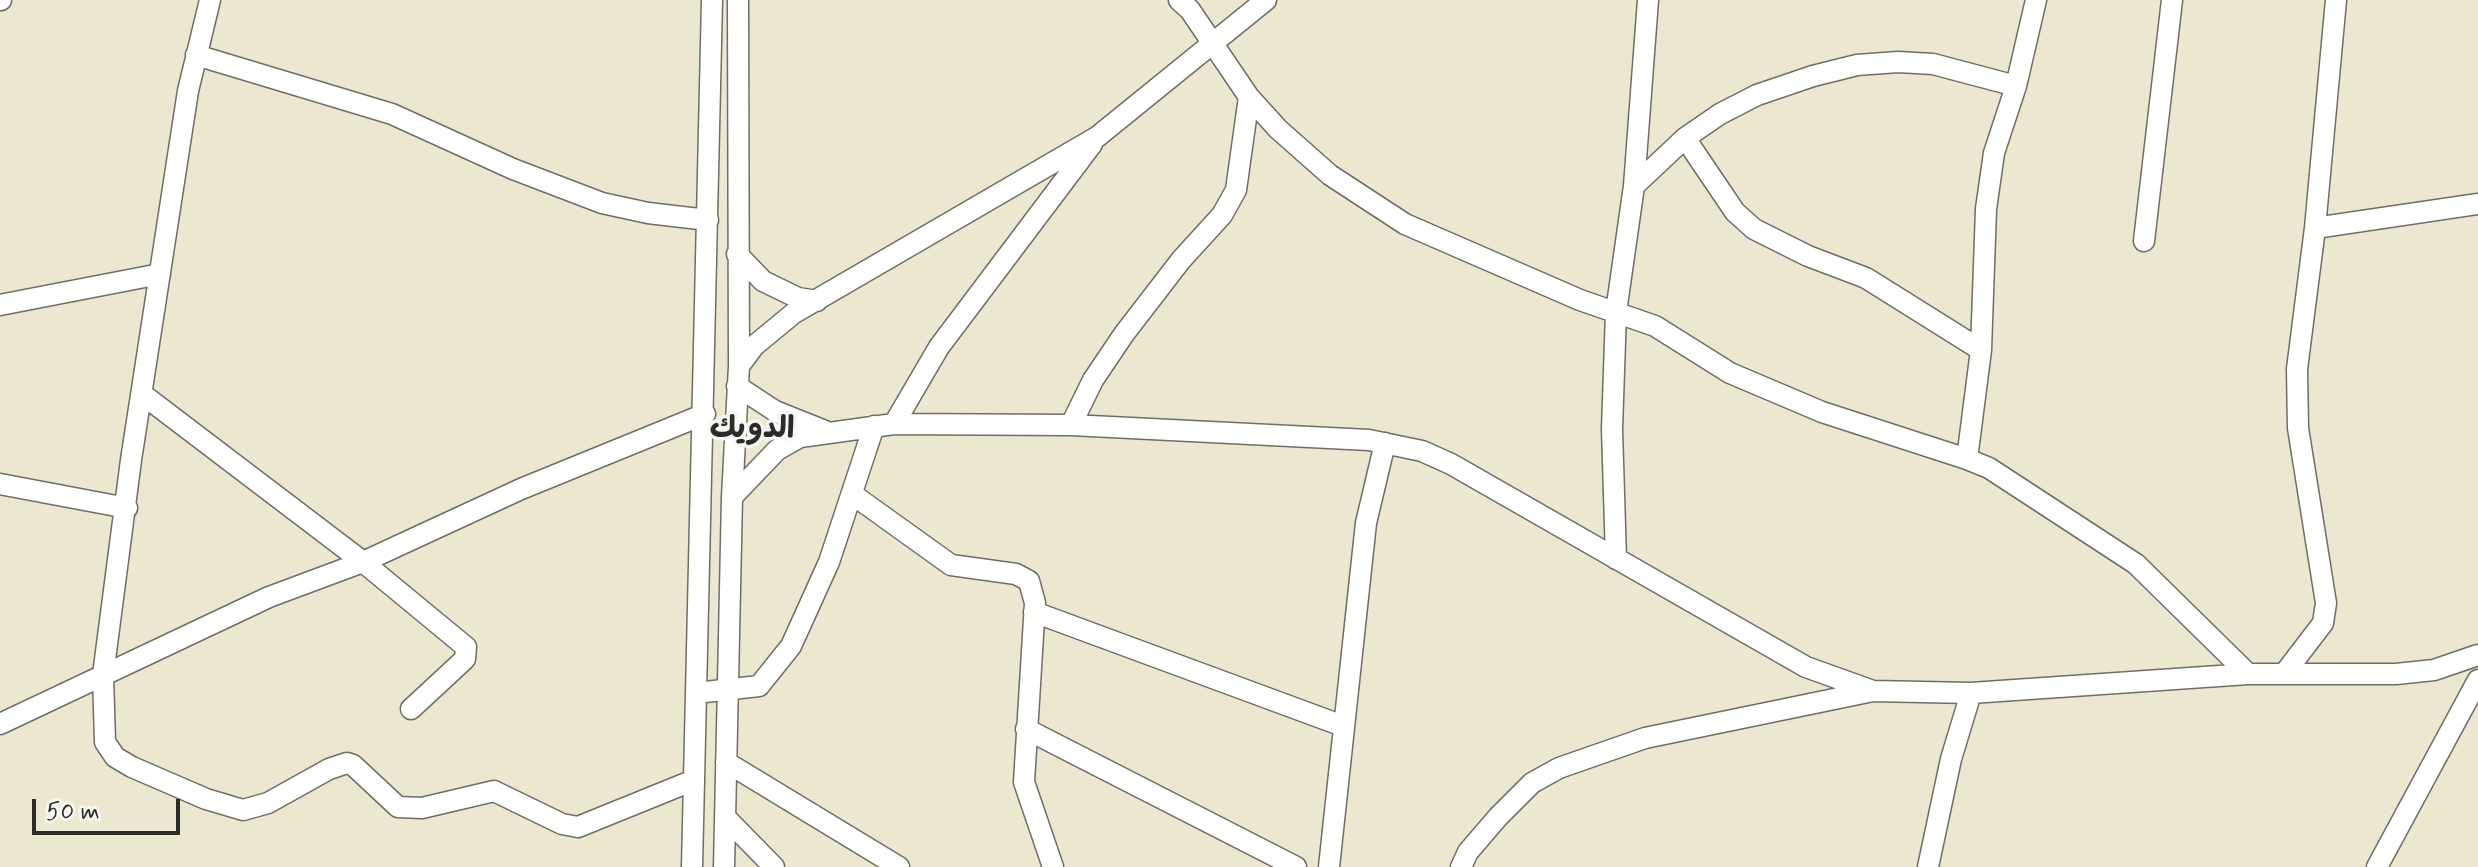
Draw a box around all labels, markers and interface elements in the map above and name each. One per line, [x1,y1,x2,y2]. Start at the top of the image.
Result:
district label: الدويك [710,413,794,449]
scale bar [36,783,184,833]
text: 50 m [46,797,100,828]

